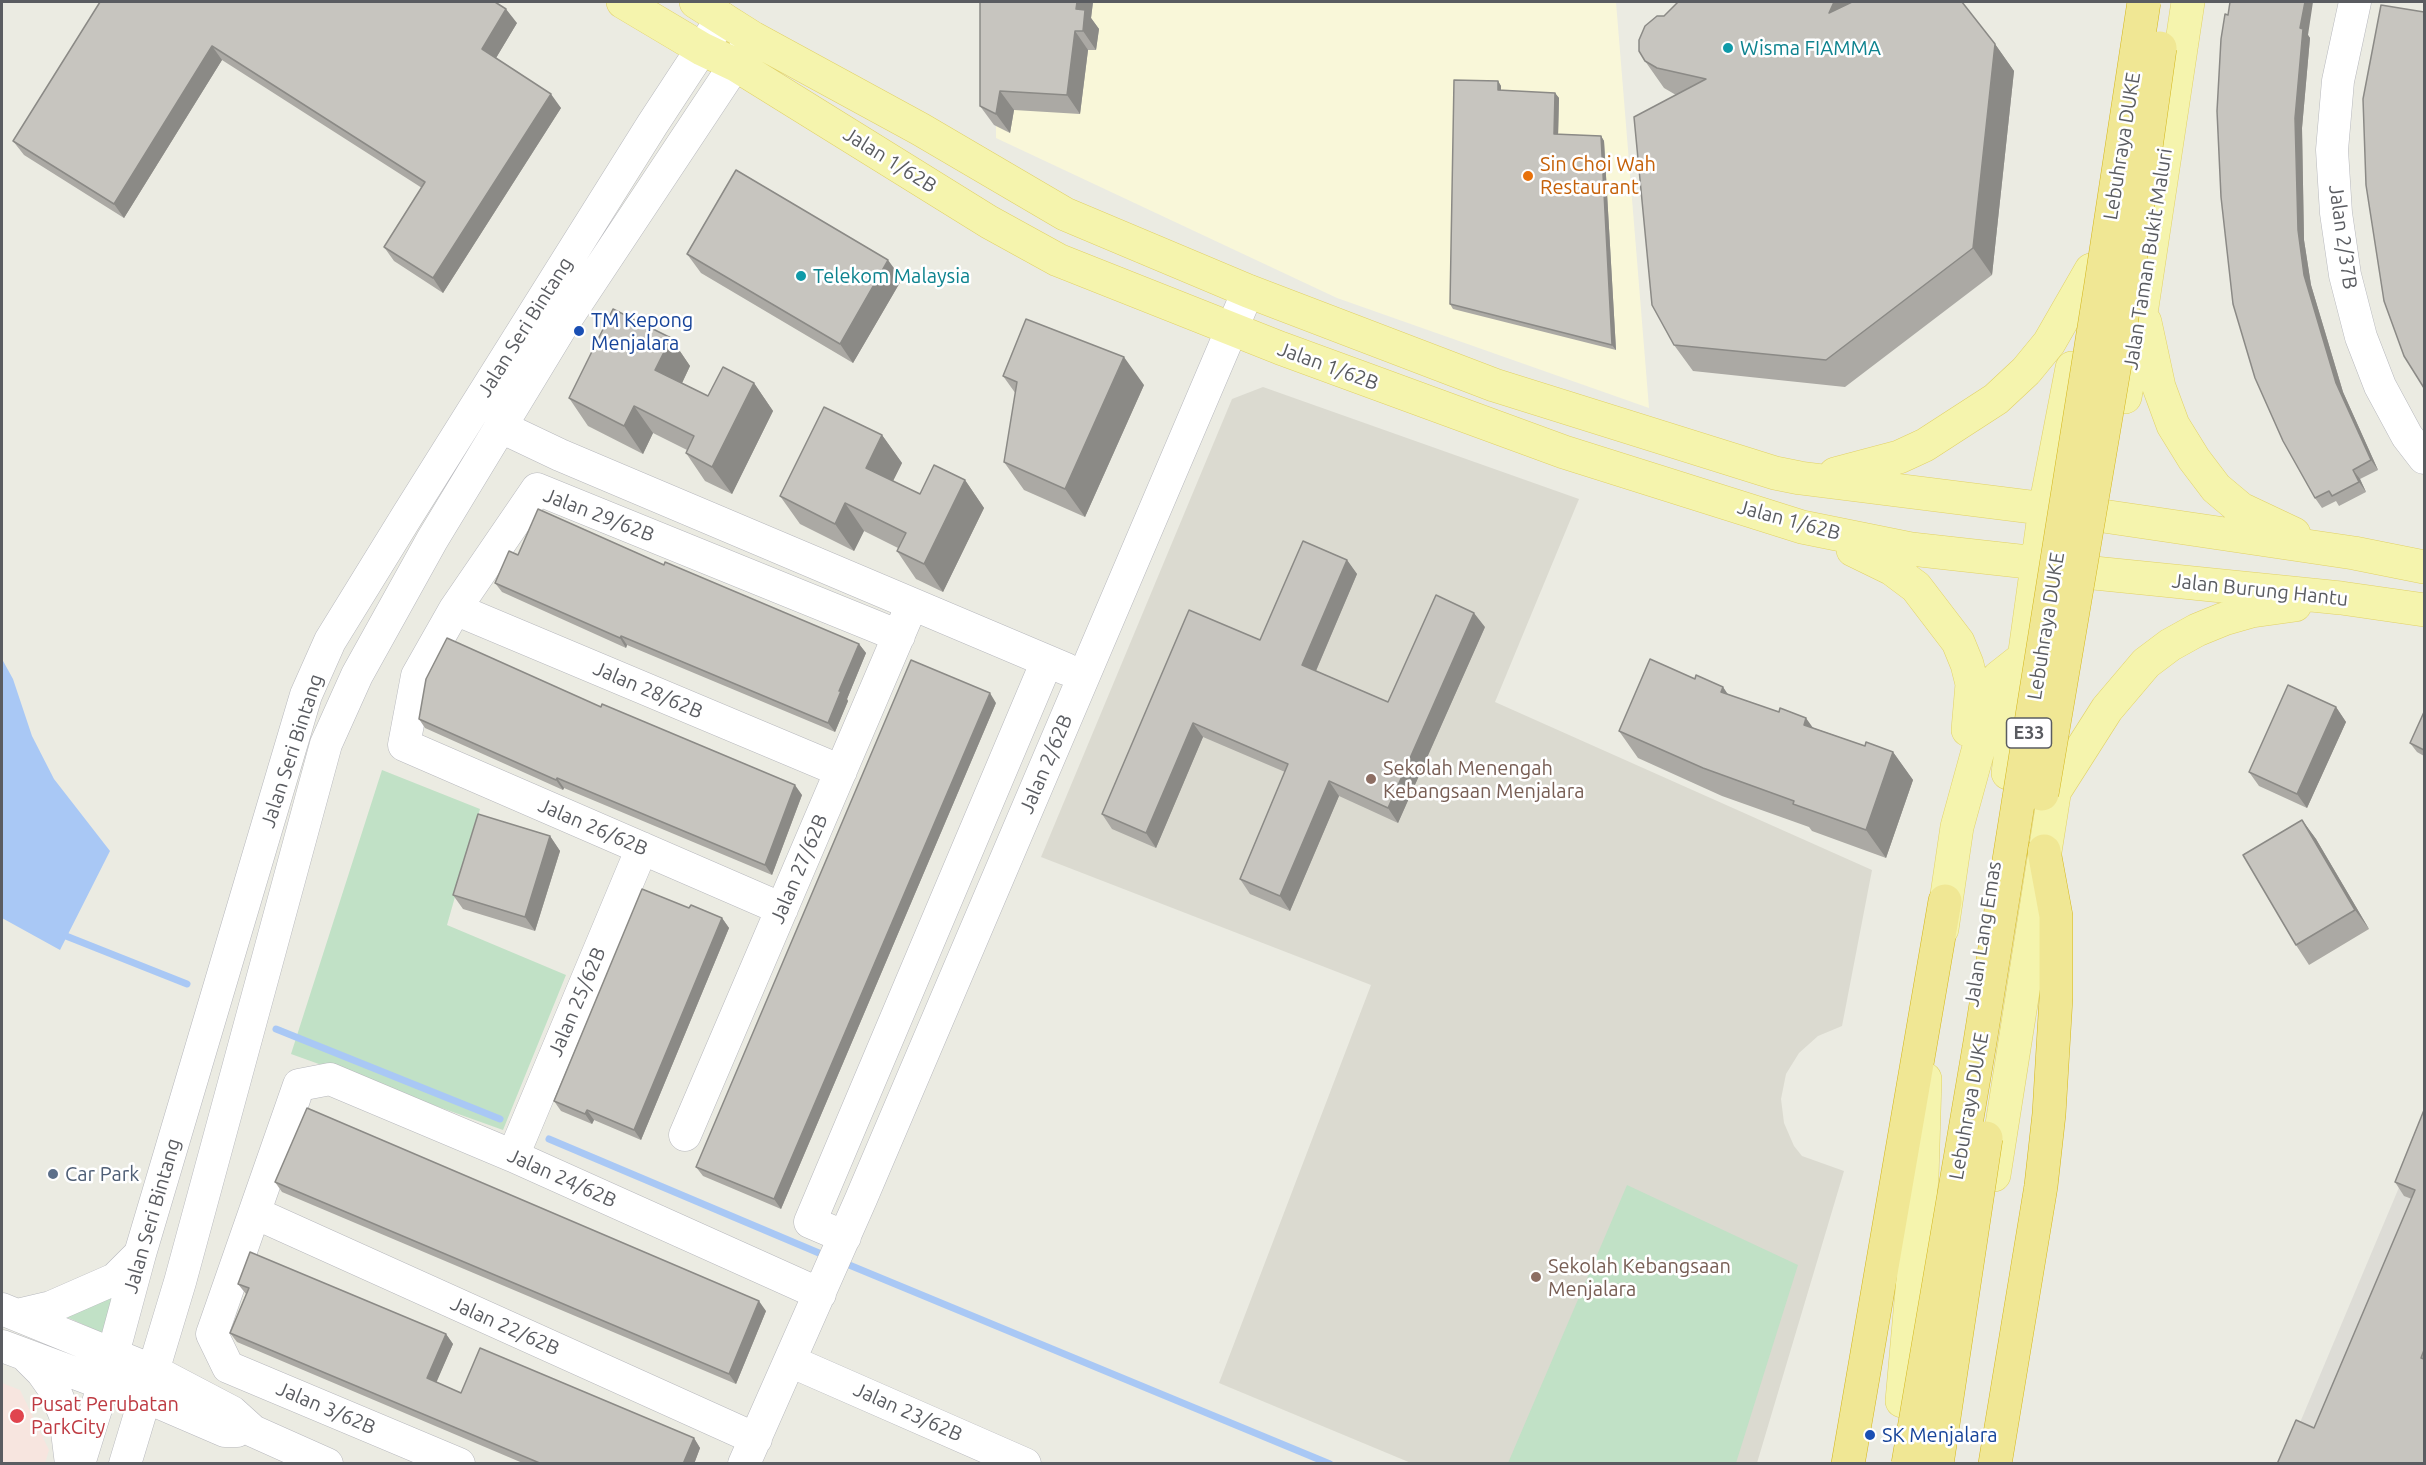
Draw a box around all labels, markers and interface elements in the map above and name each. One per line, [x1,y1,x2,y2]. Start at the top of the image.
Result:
place label: Wisma FIAMMA [1740,36,1881,60]
marker: Wisma FIAMMA [1721,41,1735,55]
street label: Lebuhraya DUKE [2098,70,2146,222]
street label: Jalan 1/62B [839,122,941,198]
street label: Jalan Taman Bukit Maluri [2119,146,2177,372]
place label: Sin Choi Wah Restaurant [1540,152,1656,199]
marker: Sin Choi Wah Restaurant [1521,169,1535,183]
street label: Jalan 2/37B [2324,183,2362,291]
street label: Jalan Seri Bintang [472,253,578,401]
place label: Telekom Malaysia [813,264,970,288]
marker: Telekom Malaysia [794,269,808,283]
place label: TM Kepong Menjalara [591,308,693,355]
marker: TM Kepong Menjalara [572,324,586,338]
street label: Jalan 1/62B [1274,337,1382,395]
street label: Jalan 29/62B [540,483,658,547]
street label: Jalan 1/62B [1735,495,1843,545]
street label: Lebuhraya DUKE [2022,550,2070,702]
street label: Jalan Burung Hantu [2171,569,2349,611]
street label: Jalan 28/62B [590,656,706,724]
street label: Jalan Seri Bintang [256,671,328,831]
street label: Jalan 2/62B [1014,711,1078,817]
road number: E33 [2006,718,2052,748]
place label: Sekolah Menengah Kebangsaan Menjalara [1383,756,1584,803]
marker: Sekolah Menengah Kebangsaan Menjalara [1364,772,1378,786]
street label: Jalan 26/62B [535,793,651,861]
street label: Jalan 27/62B [765,811,833,927]
street label: Jalan Lang Emas [1960,859,2006,1009]
street label: Jalan 25/62B [543,944,611,1060]
street label: Lebuhraya DUKE [1944,1030,1994,1182]
street label: Jalan Seri Bintang [118,1136,186,1296]
street label: Jalan 24/62B [504,1143,620,1213]
place label: Car Park [65,1162,139,1186]
marker: Car Park [46,1167,60,1181]
place label: Sekolah Kebangsaan Menjalara [1548,1254,1731,1301]
marker: Sekolah Kebangsaan Menjalara [1529,1270,1543,1284]
street label: Jalan 22/62B [447,1291,563,1361]
street label: Jalan 3/62B [273,1376,379,1440]
street label: Jalan 23/62B [850,1377,966,1447]
place label: Pusat Perubatan ParkCity [31,1392,179,1439]
marker: Pusat Perubatan ParkCity [8,1407,26,1425]
place label: SK Menjalara [1882,1423,1998,1447]
marker: SK Menjalara [1863,1428,1877,1442]

